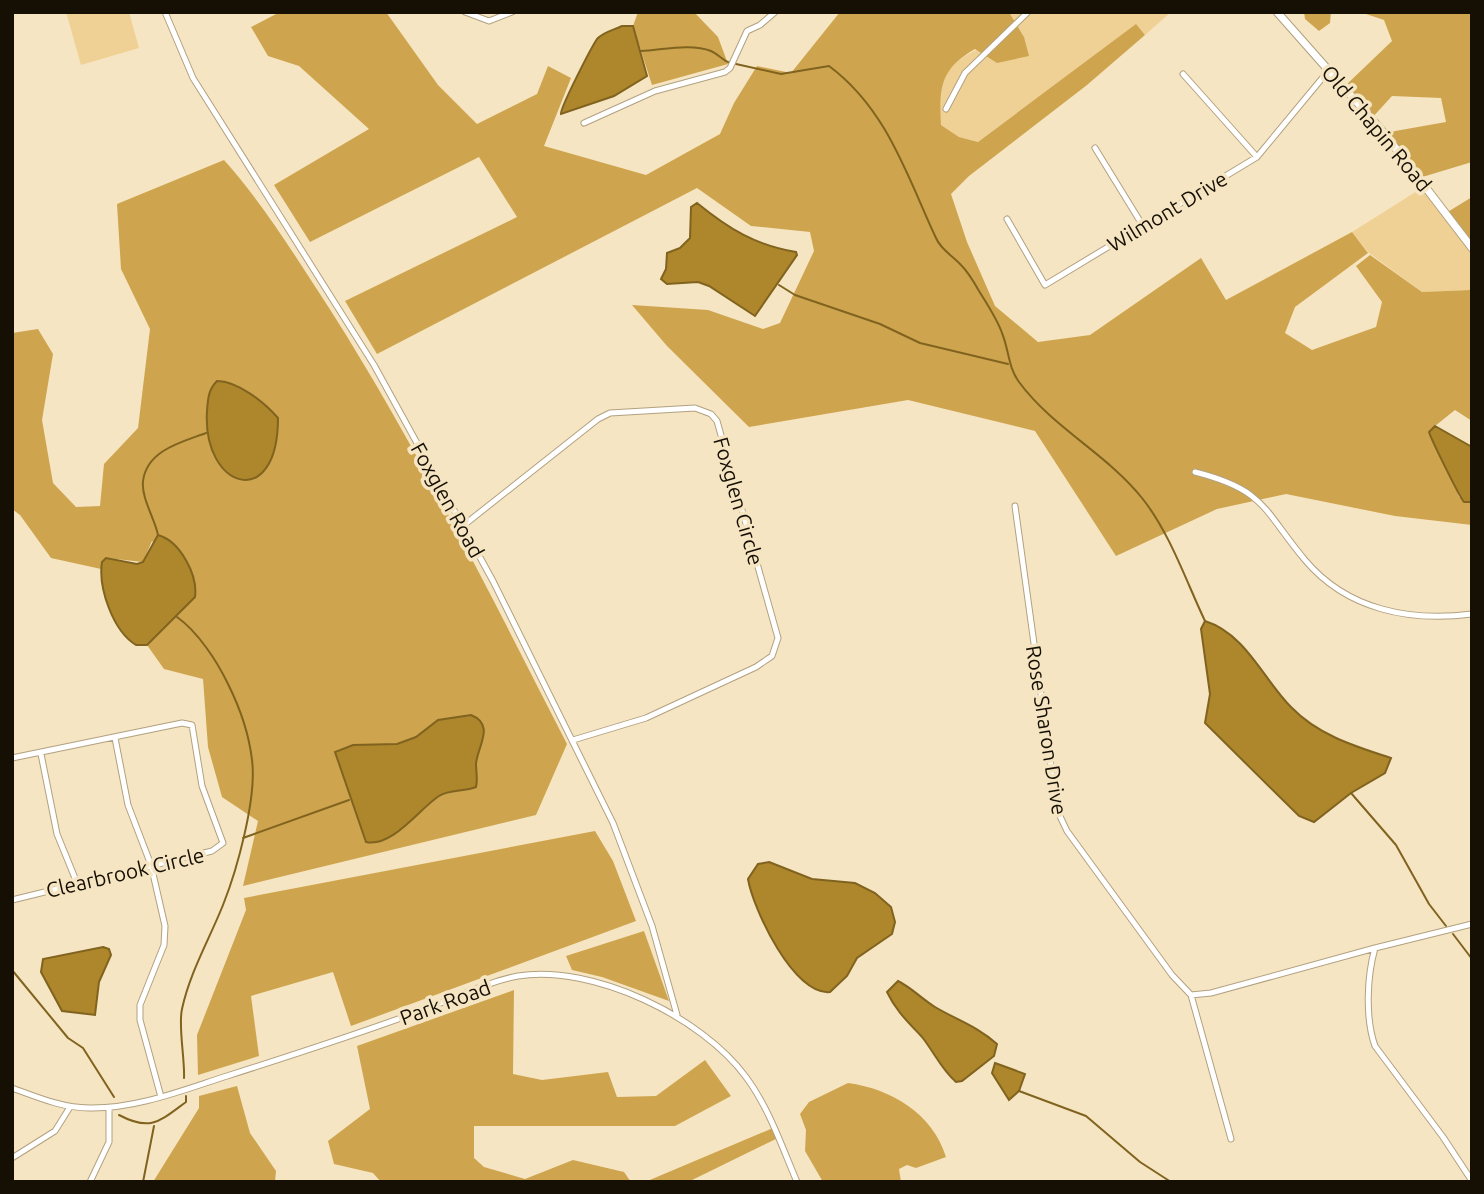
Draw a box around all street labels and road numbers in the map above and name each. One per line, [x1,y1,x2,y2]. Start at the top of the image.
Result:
street label: Old Chapin Road [1317,60,1437,196]
street label: Wilmont Drive [1103,166,1231,256]
street label: Foxglen Circle [709,434,769,568]
street label: Foxglen Road [407,438,489,562]
street label: Rose Sharon Drive [1022,644,1072,816]
street label: Clearbrook Circle [44,842,206,902]
street label: Park Road [396,974,494,1030]

